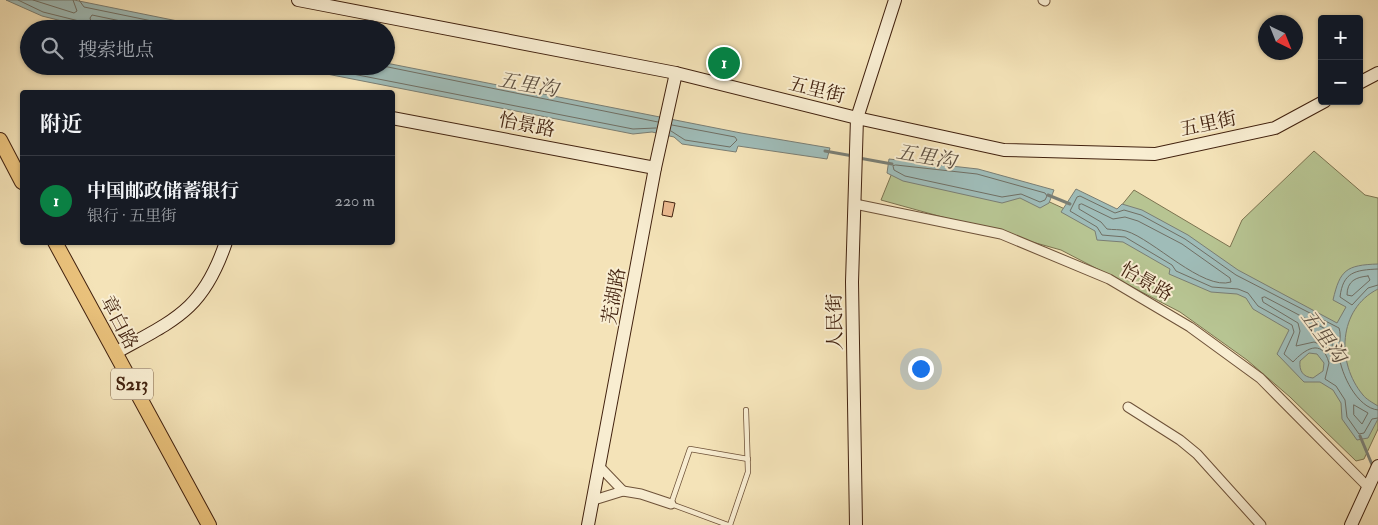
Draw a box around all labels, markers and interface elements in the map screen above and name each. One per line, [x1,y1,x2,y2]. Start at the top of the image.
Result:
north arrow [1258,15,1303,60]
map controls [1318,15,1363,105]
button: + [1318,15,1363,60]
search box [20,20,395,75]
icon: search [38,34,66,62]
text: 搜索地点 [78,38,154,62]
pin: 1 [708,44,740,82]
button: − [1318,60,1363,105]
water label: 五里沟 [496,67,563,103]
street label: 五里街 [786,71,847,109]
street label: 五里街 [1178,106,1239,142]
street label: 怡景路 [497,108,557,142]
text: 附近 [40,111,82,138]
water label: 五里沟 [894,139,961,175]
text: 中国邮政储蓄银行 [87,179,239,203]
text: 1 [53,191,59,211]
text: 220 m [335,191,375,211]
text: 银行 · 五里街 [87,206,177,226]
street label: 怡景路 [1116,257,1177,307]
street label: 芜湖路 [597,266,631,326]
street label: 章白路 [95,292,143,353]
street label: 人民街 [823,293,847,351]
water label: 五里沟 [1296,305,1353,370]
your location [908,356,934,382]
road number: S213 [111,368,153,399]

